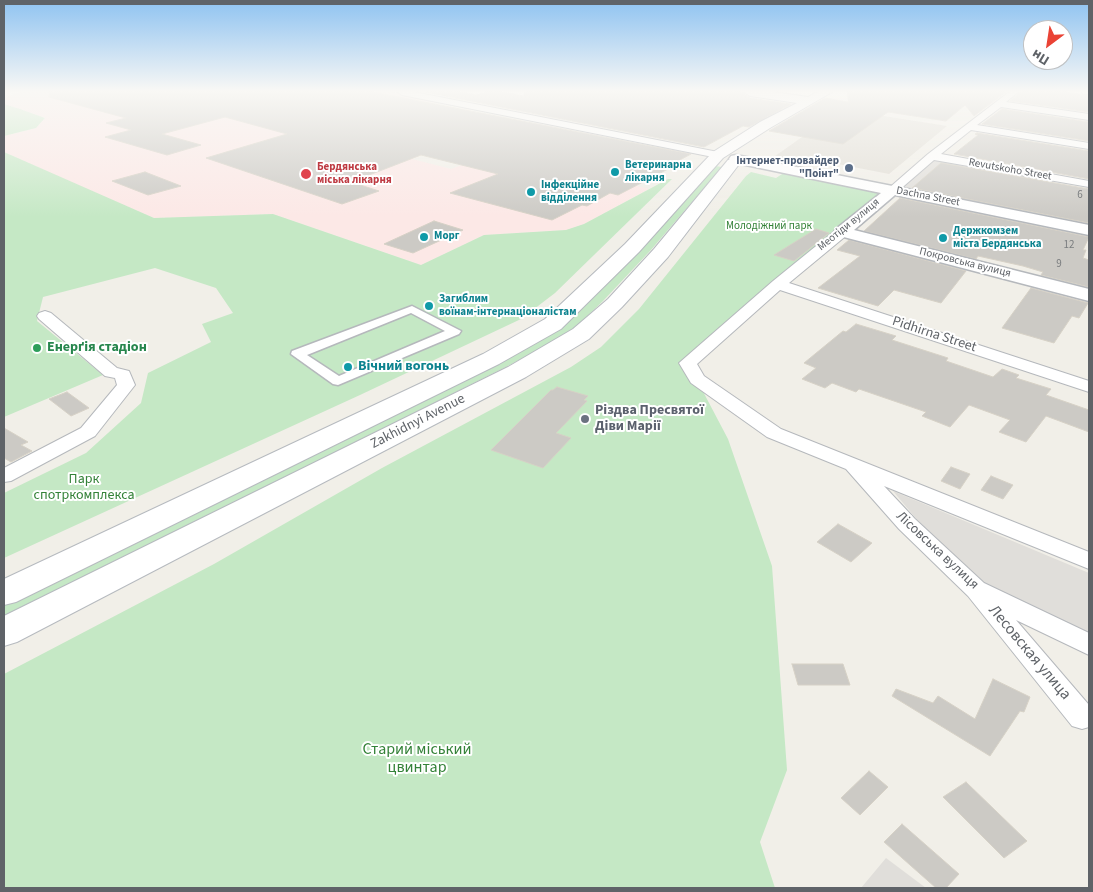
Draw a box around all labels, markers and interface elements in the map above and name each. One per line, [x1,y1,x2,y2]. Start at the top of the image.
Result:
north arrow [1023,20,1073,70]
text: Пн [1028,44,1053,70]
place label: Інтернет-провайдер "Поінт" [736,155,839,181]
street label: Revutskoho Street [968,156,1052,184]
place label: Ветеринарна лікарня [625,159,692,185]
place label: Бердянська міська лікарня [317,161,392,187]
marker: Інтернет-провайдер "Поінт" [843,162,855,174]
marker: Ветеринарна лікарня [609,166,621,178]
marker: Бердянська міська лікарня [299,167,313,181]
place label: Інфекційне відділення [541,179,599,205]
street label: Dachna Street [895,184,961,210]
marker: Інфекційне відділення [525,186,537,198]
house number: 6 [1077,189,1083,203]
street label: Меотіди вулиця [815,196,883,254]
park label: Молодіжний парк [726,220,812,234]
place label: Держкомзем міста Бердянська [953,225,1041,251]
place label: Морг [434,230,460,244]
marker: Морг [418,231,430,243]
marker: Держкомзем міста Бердянська [937,232,949,244]
house number: 12 [1064,239,1074,253]
street label: Покровська вулиця [918,245,1012,281]
house number: 9 [1056,258,1062,272]
place label: Загиблим воїнам-інтернаціоналістам [439,293,576,319]
marker: Загиблим воїнам-інтернаціоналістам [423,300,435,312]
street label: Pidhirna Street [890,313,978,357]
place label: Енерґія стадіон [47,340,147,356]
marker: Енерґія стадіон [31,342,43,354]
place label: Вічний вогонь [358,359,449,375]
marker: Вічний вогонь [342,361,354,373]
street label: Zakhidnyi Avenue [368,391,468,453]
place label: Різдва Пресвятої Діви Марії [595,403,704,436]
marker: Різдва Пресвятої Діви Марії [579,413,591,425]
park label: Парк спотркомплекса [34,472,134,504]
street label: Лісовська вулиця [892,508,982,594]
street label: Лесовская улица [984,602,1074,704]
park label: Старий міський цвинтар [362,740,472,778]

